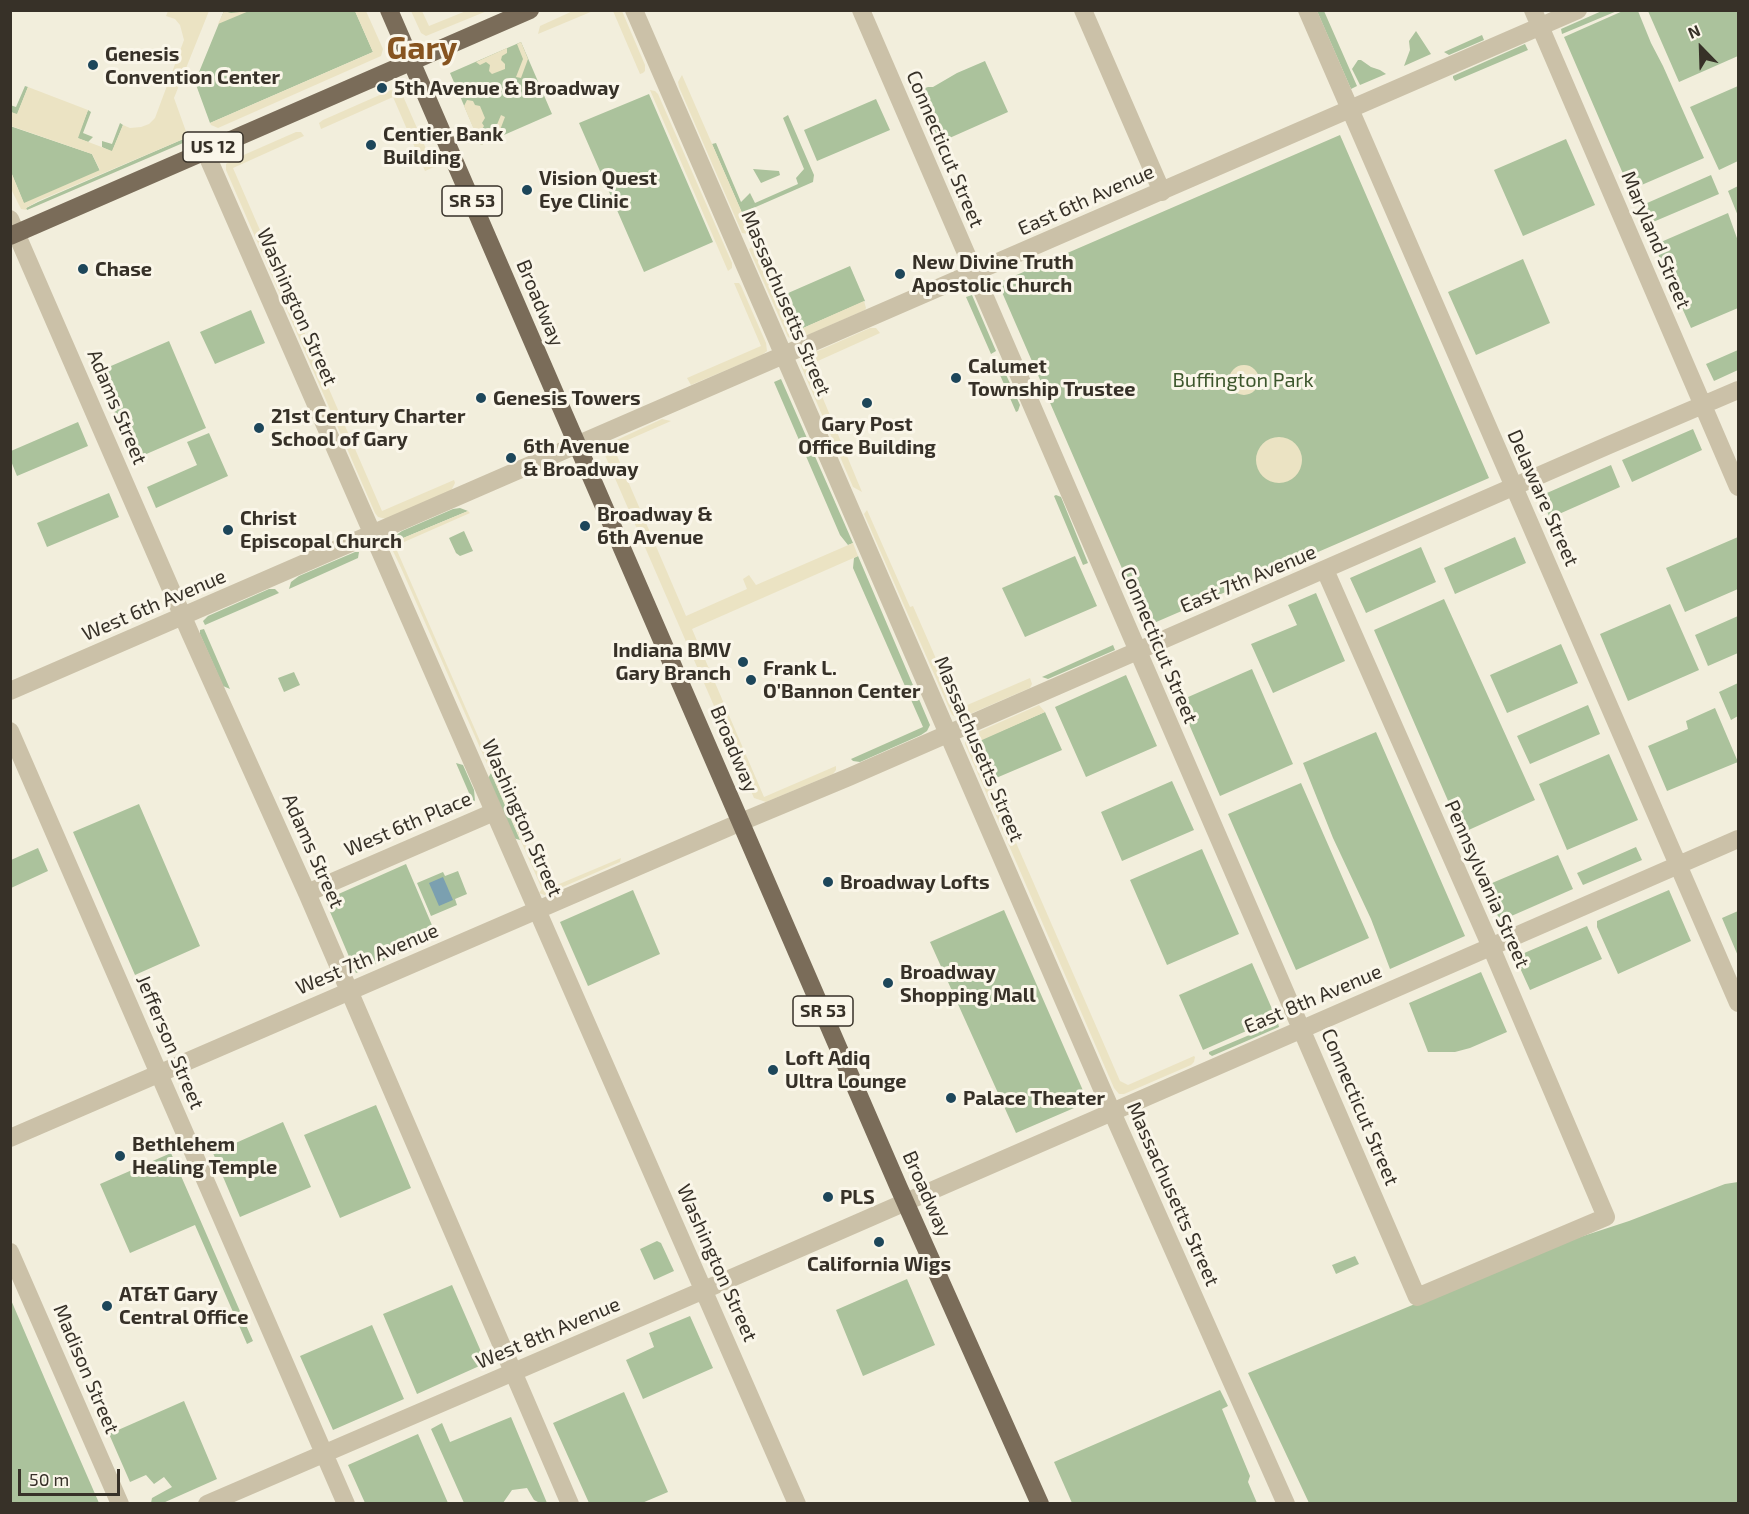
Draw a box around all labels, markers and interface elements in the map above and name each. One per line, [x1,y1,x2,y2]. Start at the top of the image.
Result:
north arrow [1671,18,1731,78]
text: N [1685,20,1703,42]
district label: Gary [387,29,457,67]
place label: Genesis Convention Center [105,42,280,89]
marker: Genesis Convention Center [86,58,100,72]
street label: Connecticut Street [901,67,989,231]
place label: 5th Avenue & Broadway [394,76,620,100]
marker: 5th Avenue & Broadway [375,81,389,95]
place label: Centier Bank Building [383,122,503,169]
road number: US 12 [183,132,243,162]
marker: Centier Bank Building [364,138,378,152]
street label: East 6th Avenue [1014,159,1158,241]
place label: Vision Quest Eye Clinic [539,166,657,213]
street label: Maryland Street [1616,168,1696,312]
marker: Vision Quest Eye Clinic [520,183,534,197]
road number: SR 53 [442,186,502,216]
street label: Massachusetts Street [736,207,836,399]
street label: Washington Street [251,225,343,389]
place label: New Divine Truth Apostolic Church [912,250,1074,297]
street label: Broadway [511,256,569,350]
place label: Chase [95,257,152,281]
marker: Chase [76,262,90,276]
marker: New Divine Truth Apostolic Church [893,267,907,281]
street label: Adams Street [82,346,152,468]
place label: Calumet Township Trustee [968,354,1136,401]
park label: Buffington Park [1172,368,1314,392]
marker: Calumet Township Trustee [949,371,963,385]
place label: Genesis Towers [493,386,641,410]
marker: Genesis Towers [474,391,488,405]
marker: Gary Post Office Building [860,396,874,410]
place label: 21st Century Charter School of Gary [271,404,465,451]
place label: Gary Post Office Building [798,412,936,459]
marker: 21st Century Charter School of Gary [252,421,266,435]
street label: Delaware Street [1502,426,1584,570]
place label: 6th Avenue & Broadway [523,434,638,481]
marker: 6th Avenue & Broadway [504,451,518,465]
place label: Broadway & 6th Avenue [597,502,712,549]
place label: Christ Episcopal Church [240,506,402,553]
marker: Broadway & 6th Avenue [578,519,592,533]
marker: Christ Episcopal Church [221,523,235,537]
street label: East 7th Avenue [1176,540,1320,618]
street label: Connecticut Street [1115,563,1203,727]
street label: West 6th Avenue [79,564,229,646]
place label: Indiana BMV Gary Branch [613,638,731,685]
street label: Massachusetts Street [929,653,1029,845]
marker: Indiana BMV Gary Branch [736,655,750,669]
place label: Frank L. O'Bannon Center [763,656,920,703]
marker: Frank L. O'Bannon Center [744,673,758,687]
street label: Broadway [705,702,763,796]
street label: Washington Street [476,736,568,900]
street label: West 6th Place [341,786,475,862]
street label: Adams Street [277,790,349,912]
street label: Pennsylvania Street [1439,796,1535,972]
place label: Broadway Lofts [840,870,990,894]
marker: Broadway Lofts [821,875,835,889]
street label: West 7th Avenue [292,918,442,1000]
street label: East 8th Avenue [1241,959,1385,1039]
place label: Broadway Shopping Mall [900,960,1036,1007]
street label: Jefferson Street [131,971,209,1113]
marker: Broadway Shopping Mall [881,976,895,990]
road number: SR 53 [793,996,853,1026]
street label: Connecticut Street [1316,1025,1404,1189]
place label: Loft Adiq Ultra Lounge [785,1046,907,1093]
marker: Loft Adiq Ultra Lounge [766,1063,780,1077]
place label: Palace Theater [963,1086,1105,1110]
marker: Palace Theater [944,1091,958,1105]
street label: Massachusetts Street [1122,1098,1224,1290]
place label: Bethlehem Healing Temple [132,1132,277,1179]
street label: Broadway [897,1147,957,1241]
marker: Bethlehem Healing Temple [113,1149,127,1163]
street label: Washington Street [671,1181,763,1345]
place label: PLS [840,1185,875,1209]
marker: PLS [821,1190,835,1204]
marker: California Wigs [872,1235,886,1249]
place label: California Wigs [807,1252,951,1276]
place label: AT&T Gary Central Office [119,1282,248,1329]
street label: West 8th Avenue [472,1292,624,1374]
marker: AT&T Gary Central Office [100,1299,114,1313]
street label: Madison Street [48,1301,124,1437]
scale bar [21,1457,123,1495]
text: 50 m [29,1468,69,1490]

